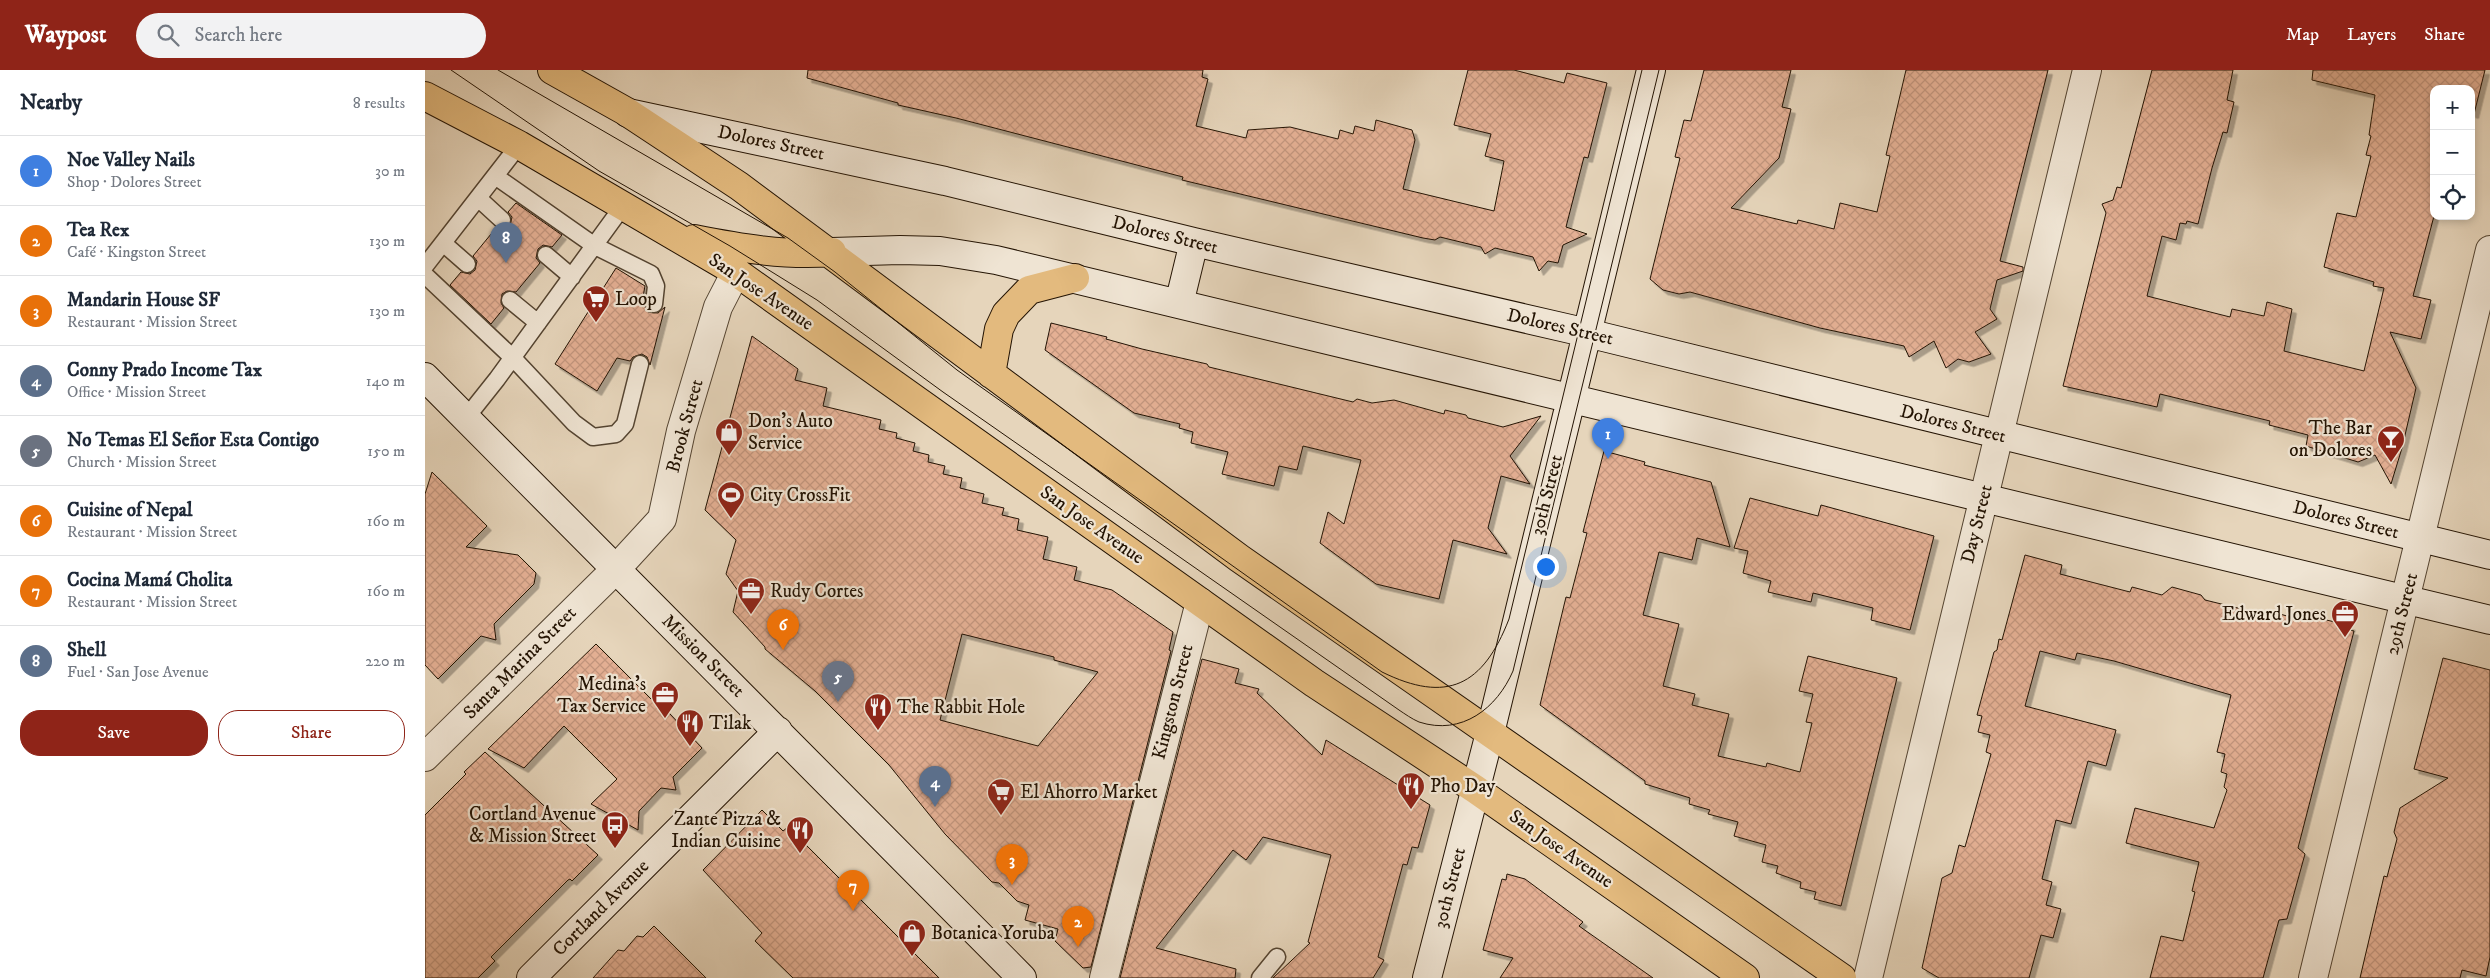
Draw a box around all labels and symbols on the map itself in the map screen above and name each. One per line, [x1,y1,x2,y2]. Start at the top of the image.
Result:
street label: Dolores Street [716,120,826,166]
street label: Dolores Street [1110,211,1220,259]
pin: 8 [490,222,522,263]
street label: San Jose Avenue [704,248,818,336]
supermarket icon: Loop [581,284,611,323]
place label: Loop [615,288,657,311]
street label: Dolores Street [1505,304,1615,350]
street label: Brook Street [661,377,709,475]
street label: Dolores Street [1898,400,2008,448]
place label: Don's Auto Service [748,410,833,455]
shop icon: Don's Auto Service [714,417,744,456]
place label: The Bar on Dolores [2289,417,2372,462]
pin: 1 [1592,418,1624,459]
bar icon: The Bar on Dolores [2376,424,2406,463]
street label: 30th Street [1526,452,1568,538]
sports icon: City CrossFit [716,480,746,519]
street label: San Jose Avenue [1036,481,1148,569]
street label: Day Street [1956,482,1998,566]
place label: City CrossFit [750,484,851,507]
street label: Dolores Street [2291,496,2401,544]
your location [1533,554,1559,580]
street label: 29th Street [2381,571,2423,657]
office icon: Rudy Cortes [736,576,766,615]
place label: Rudy Cortes [770,580,863,603]
office icon: Edward Jones [2330,599,2360,638]
street label: Santa Marina Street [459,602,581,724]
place label: Edward Jones [2222,603,2326,626]
pin: 6 [767,609,799,650]
street label: Mission Street [657,610,749,702]
street label: Kingston Street [1148,642,1198,762]
pin: 5 [822,661,854,702]
place label: Medina's Tax Service [557,673,646,718]
office icon: Medina's Tax Service [650,680,680,719]
restaurant icon: The Rabbit Hole [863,692,893,731]
place label: The Rabbit Hole [897,696,1025,719]
restaurant icon: Tilak [675,708,705,747]
place label: Tilak [709,712,752,735]
pin: 4 [919,766,951,807]
restaurant icon: Pho Day [1396,771,1426,810]
place label: Pho Day [1430,775,1496,798]
supermarket icon: El Ahorro Market [986,777,1016,816]
place label: El Ahorro Market [1020,781,1157,804]
place label: Cortland Avenue & Mission Street [469,803,596,848]
street label: San Jose Avenue [1505,805,1617,893]
place label: Zante Pizza & Indian Cuisine [671,808,781,853]
bus stop icon: Cortland Avenue & Mission Street [600,810,630,849]
restaurant icon: Zante Pizza & Indian Cuisine [785,815,815,854]
pin: 3 [996,844,1028,885]
street label: 30th Street [1429,845,1471,931]
street label: Cortland Avenue [548,855,654,961]
pin: 7 [837,870,869,911]
pin: 2 [1062,906,1094,947]
shop icon: Botanica Yoruba [897,918,927,957]
place label: Botanica Yoruba [931,922,1055,945]

